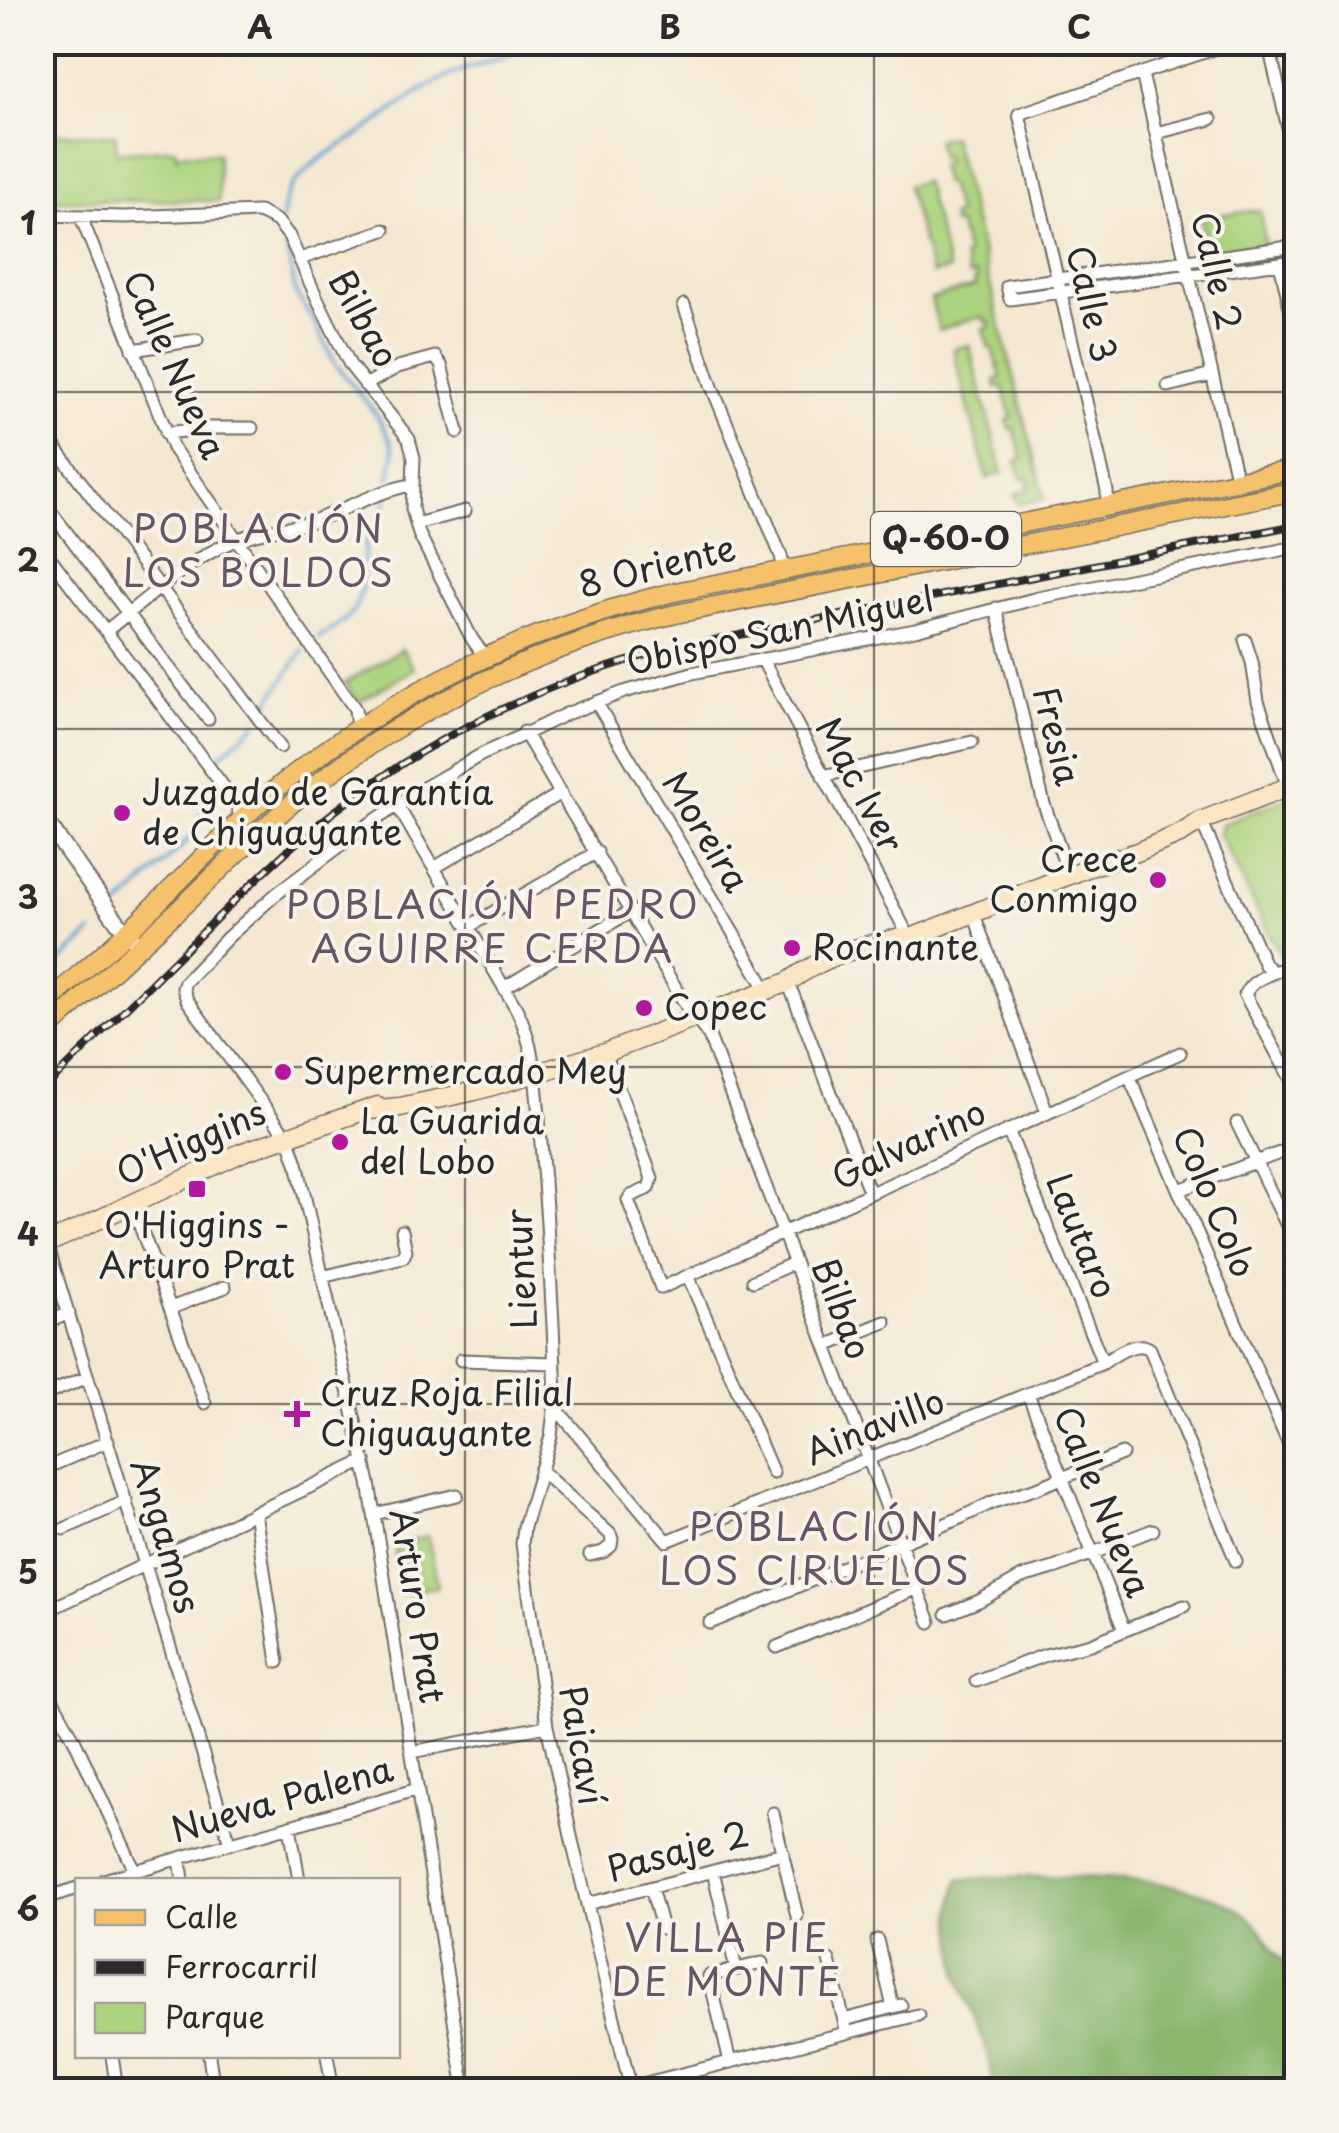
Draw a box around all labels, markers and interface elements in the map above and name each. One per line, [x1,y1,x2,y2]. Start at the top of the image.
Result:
text: A [247,2,273,50]
text: B [659,2,681,50]
text: C [1067,2,1091,50]
text: 1 [20,198,36,246]
street label: Calle 2 [1179,206,1258,335]
street label: Calle 3 [1054,240,1133,367]
street label: Bilbao [317,259,414,376]
street label: Calle Nueva [111,261,242,467]
district label: POBLACIÓN LOS BOLDOS [122,499,396,600]
road number: Q-60-O [871,512,1021,566]
street label: 8 Oriente [572,519,741,610]
text: 2 [17,535,39,583]
street label: Obispo San Miguel [621,570,938,687]
street label: Fresia [1021,680,1096,791]
street label: Mac Iver [804,707,919,861]
street label: Moreira [650,760,764,901]
place label: Juzgado de Garantía de Chiguayante [142,764,494,857]
marker: Juzgado de Garantía de Chiguayante [111,802,133,824]
place label: Crece Conmigo [989,831,1138,924]
marker: Crece Conmigo [1147,869,1169,891]
text: 3 [18,872,38,920]
district label: POBLACIÓN PEDRO AGUIRRE CERDA [286,875,700,976]
place label: Rocinante [812,919,979,972]
marker: Rocinante [781,937,803,959]
place label: Copec [664,979,767,1032]
marker: Copec [633,997,655,1019]
place label: Supermercado Mey [303,1043,627,1096]
marker: Supermercado Mey [272,1061,294,1083]
street label: O'Higgins [106,1084,274,1197]
street label: Galvarino [822,1084,994,1202]
place label: La Guarida del Lobo [360,1093,544,1186]
street label: Colo Colo [1161,1117,1272,1285]
marker: La Guarida del Lobo [329,1131,351,1153]
street label: Lautaro [1034,1164,1132,1306]
marker: O'Higgins - Arturo Prat [186,1178,208,1200]
place label: O'Higgins - Arturo Prat [99,1197,295,1290]
street label: Lientur [490,1207,549,1331]
text: 4 [17,1209,39,1257]
street label: Bilbao [800,1250,887,1366]
place label: Cruz Roja Filial Chiguayante [320,1365,574,1458]
street label: Ainavillo [796,1373,952,1477]
street label: Calle Nueva [1042,1398,1167,1605]
marker: Cruz Roja Filial Chiguayante [284,1401,310,1427]
street label: Angamos [119,1451,216,1619]
district label: POBLACIÓN LOS CIRUELOS [659,1497,971,1598]
street label: Arturo Prat [378,1505,461,1707]
text: 5 [18,1547,38,1595]
street label: Paicaví [547,1681,620,1809]
street label: Nueva Palena [164,1741,399,1855]
street label: Pasaje 2 [601,1805,754,1894]
legend [75,1878,400,2058]
text: 6 [17,1884,39,1932]
text: Calle [165,1893,238,1938]
district label: VILLA PIE DE MONTE [611,1908,843,2009]
text: Ferrocarril [165,1943,318,1988]
text: Parque [165,1993,265,2038]

